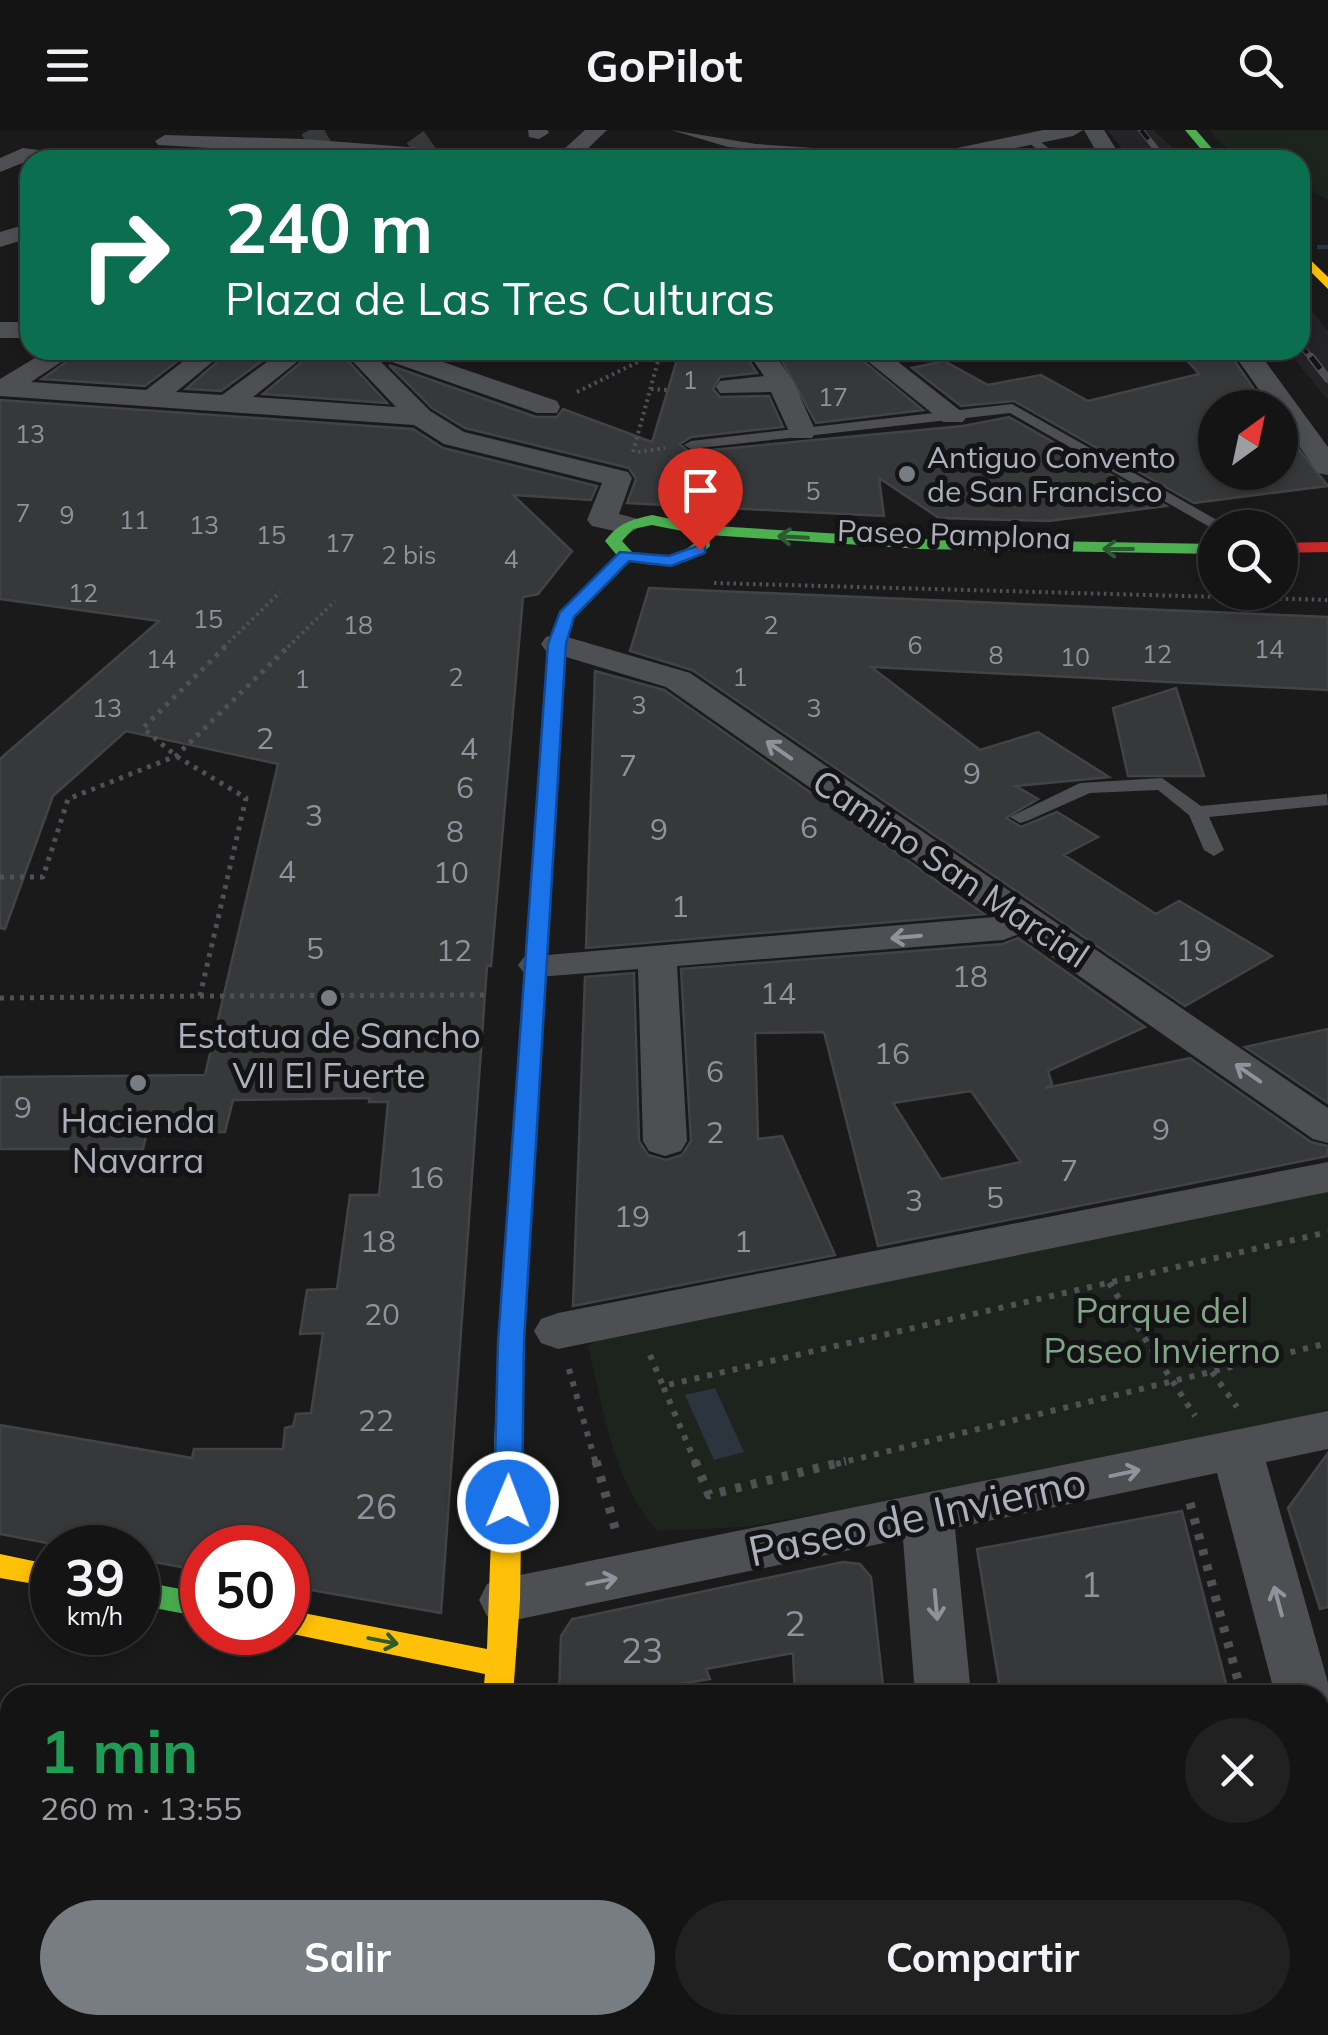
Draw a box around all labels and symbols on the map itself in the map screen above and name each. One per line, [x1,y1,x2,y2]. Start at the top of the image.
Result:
house number: 1 [682,364,698,395]
house number: 17 [818,381,848,412]
north arrow [1198,390,1298,490]
house number: 13 [15,418,45,449]
place label: Antiguo Convento de San Francisco [927,438,1176,510]
pin [658,448,743,551]
marker: Antiguo Convento de San Francisco [896,463,918,485]
house number: 5 [805,475,821,506]
house number: 7 [15,497,31,528]
house number: 9 [59,499,75,530]
house number: 11 [119,504,149,535]
house number: 13 [189,509,219,540]
street label: Paseo Pamplona [836,511,1072,557]
house number: 15 [256,519,286,550]
house number: 17 [325,527,355,558]
one-way arrow [777,527,809,546]
house number: 2 bis [382,539,436,570]
one-way arrow [1102,540,1134,558]
house number: 4 [503,543,519,574]
house number: 12 [68,577,98,608]
house number: 15 [193,603,223,634]
house number: 18 [343,609,373,640]
house number: 2 [763,609,779,640]
house number: 6 [907,629,923,660]
house number: 14 [1254,633,1284,664]
house number: 12 [1142,638,1172,669]
house number: 8 [988,639,1004,670]
house number: 10 [1060,641,1090,672]
house number: 14 [146,643,176,674]
house number: 2 [448,661,464,692]
house number: 1 [732,661,748,692]
house number: 1 [294,663,310,694]
house number: 3 [631,689,647,720]
house number: 13 [92,692,122,723]
house number: 3 [806,692,822,723]
house number: 2 [256,719,274,757]
house number: 4 [460,729,478,767]
one-way arrow [765,740,793,761]
house number: 7 [619,746,637,784]
house number: 9 [963,754,981,792]
street label: Camino San Marcial [804,759,1098,977]
house number: 6 [456,768,474,806]
house number: 3 [305,796,323,834]
house number: 6 [800,808,818,846]
house number: 9 [650,810,668,848]
house number: 8 [446,812,464,850]
house number: 4 [278,852,296,890]
house number: 10 [433,853,469,891]
house number: 1 [671,887,689,925]
one-way arrow [890,928,923,947]
house number: 5 [306,929,324,967]
house number: 12 [436,931,472,969]
house number: 19 [1176,931,1212,969]
house number: 18 [952,957,988,995]
house number: 14 [760,974,796,1012]
marker: Estatua de Sancho VII El Fuerte [318,987,340,1009]
place label: Estatua de Sancho VII El Fuerte [177,1013,481,1097]
house number: 16 [874,1034,910,1072]
house number: 6 [706,1052,724,1090]
one-way arrow [1235,1063,1262,1084]
marker: Hacienda Navarra [127,1072,149,1094]
house number: 9 [14,1088,32,1126]
place label: Hacienda Navarra [60,1098,216,1182]
house number: 9 [1152,1110,1170,1148]
house number: 2 [706,1113,724,1151]
house number: 7 [1060,1151,1078,1189]
house number: 16 [408,1158,444,1196]
house number: 5 [986,1178,1004,1216]
house number: 3 [905,1181,923,1219]
house number: 19 [614,1197,650,1235]
house number: 18 [360,1222,396,1260]
house number: 1 [734,1222,752,1260]
park label: Parque del Paseo Invierno [1043,1288,1281,1372]
house number: 20 [364,1295,400,1333]
house number: 22 [358,1401,394,1439]
position arrow [456,1450,560,1554]
street label: Paseo de Invierno [744,1454,1090,1578]
one-way arrow [1109,1462,1141,1481]
house number: 26 [355,1484,397,1528]
speed limit sign: 50 [180,1525,310,1655]
house number: 1 [1080,1562,1102,1606]
one-way arrow [585,1571,617,1590]
one-way arrow [1267,1586,1286,1617]
one-way arrow [926,1589,945,1621]
house number: 2 [784,1601,806,1645]
house number: 23 [621,1628,663,1672]
one-way arrow [366,1632,399,1651]

